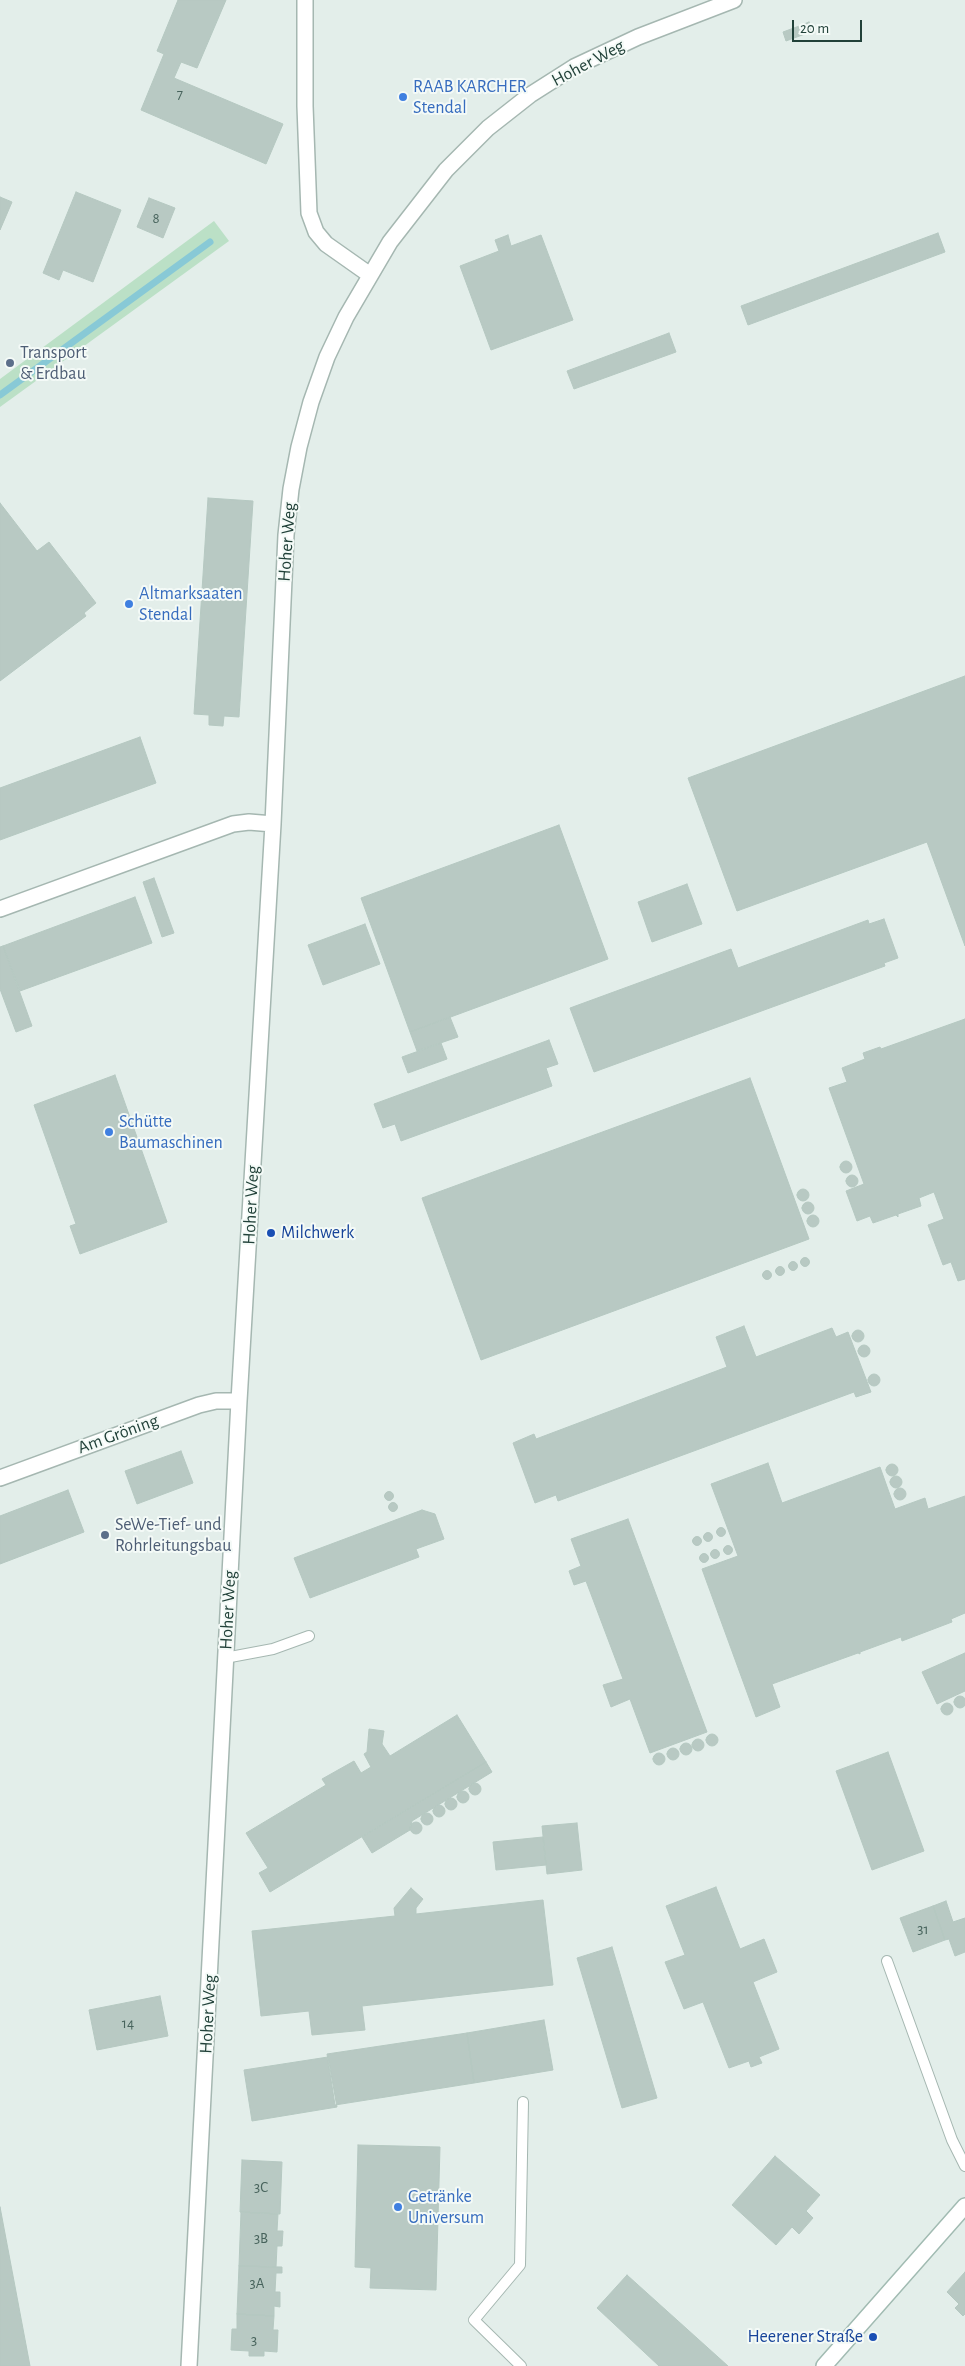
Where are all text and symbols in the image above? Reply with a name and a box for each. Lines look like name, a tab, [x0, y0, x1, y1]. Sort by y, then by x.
scale bar	[795, 10, 865, 42]
text: 20 m	[800, 21, 829, 36]
street label: Hoher Weg	[548, 35, 628, 91]
place label: RAAB KARCHER Stendal	[413, 76, 527, 118]
house number: 7	[177, 85, 183, 103]
marker: RAAB KARCHER Stendal	[397, 91, 409, 103]
house number: 8	[152, 209, 160, 227]
place label: Transport & Erdbau	[20, 342, 87, 384]
marker: Transport & Erdbau	[4, 357, 16, 369]
street label: Hoher Weg	[273, 502, 301, 582]
place label: Altmarksaaten Stendal	[139, 583, 243, 626]
marker: Altmarksaaten Stendal	[123, 598, 135, 610]
place label: Schütte Baumaschinen	[119, 1111, 223, 1154]
marker: Schütte Baumaschinen	[103, 1126, 115, 1138]
street label: Hoher Weg	[238, 1165, 264, 1245]
place label: Milchwerk	[281, 1222, 354, 1244]
marker: Milchwerk	[265, 1227, 277, 1239]
street label: Am Gröning	[75, 1409, 161, 1459]
place label: SeWe-Tief- und Rohrleitungsbau	[115, 1514, 231, 1556]
marker: SeWe-Tief- und Rohrleitungsbau	[99, 1529, 111, 1541]
street label: Hoher Weg	[215, 1570, 241, 1650]
house number: 31	[917, 1920, 929, 1938]
street label: Hoher Weg	[195, 1974, 221, 2054]
house number: 14	[122, 2014, 134, 2032]
house number: 3C	[254, 2178, 268, 2196]
place label: Getränke Universum	[408, 2186, 484, 2228]
marker: Getränke Universum	[392, 2201, 404, 2213]
house number: 3B	[254, 2229, 268, 2247]
house number: 3A	[250, 2274, 264, 2292]
place label: Heerener Straße	[748, 2326, 863, 2348]
house number: 3	[251, 2331, 257, 2349]
marker: Heerener Straße	[867, 2331, 879, 2343]

